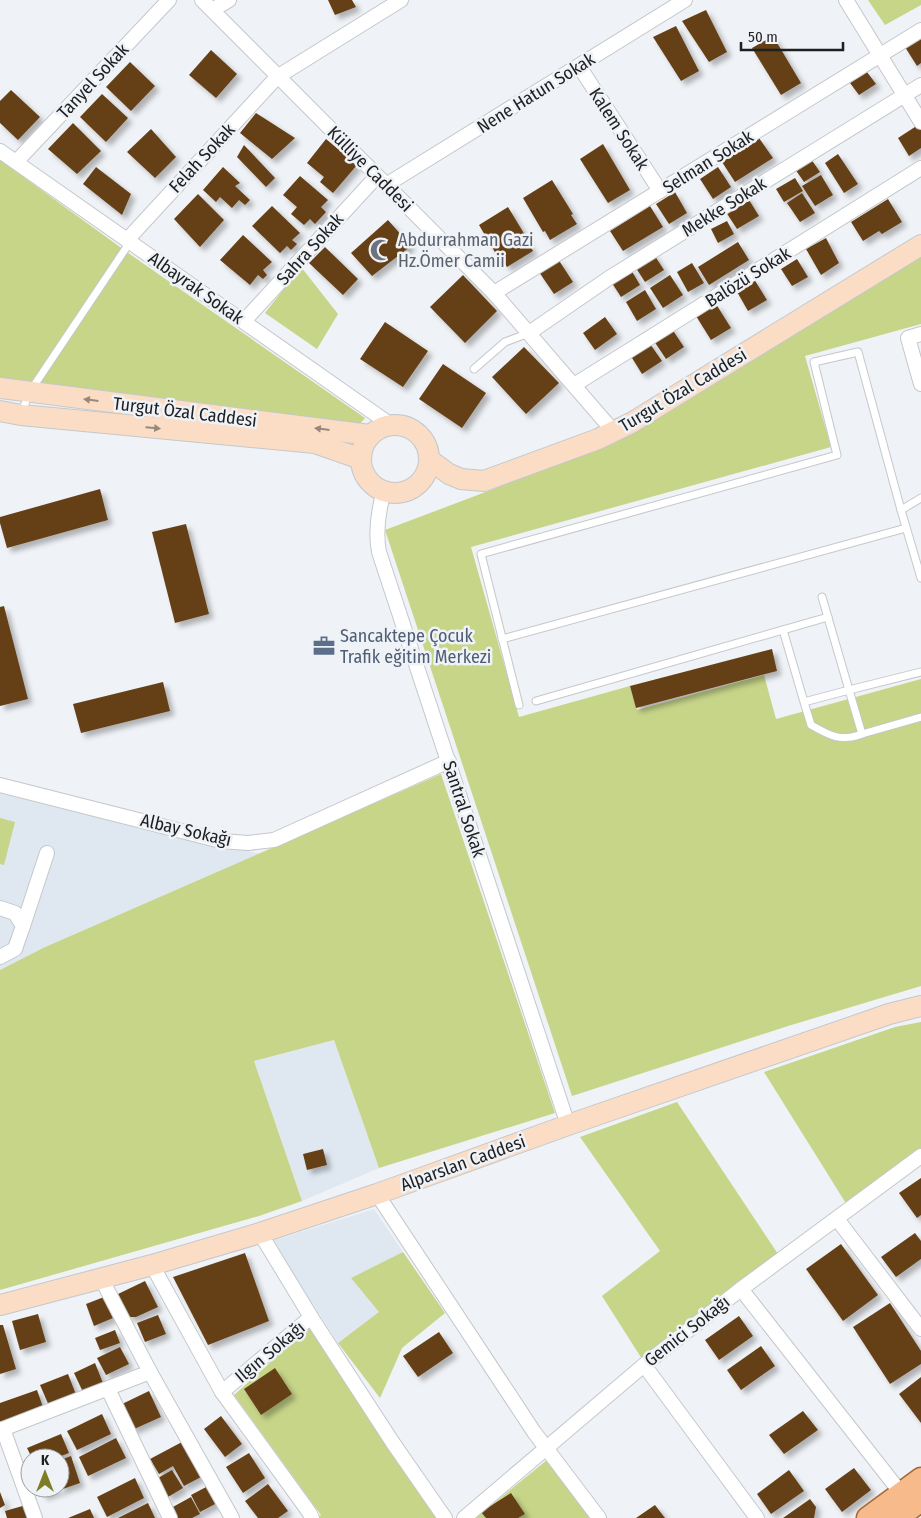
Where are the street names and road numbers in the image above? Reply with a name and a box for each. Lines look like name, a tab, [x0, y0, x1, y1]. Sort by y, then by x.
street label: Tanyel Sokak	[53, 38, 134, 123]
street label: Nene Hatun Sokak	[473, 48, 600, 138]
street label: Kalem Sokak	[584, 84, 654, 175]
street label: Felah Sokak	[164, 118, 240, 197]
street label: Külliye Caddesi	[323, 122, 417, 216]
street label: Selman Sokak	[659, 125, 758, 199]
street label: Mekke Sokak	[678, 172, 771, 242]
street label: Sahra Sokak	[272, 208, 349, 290]
street label: Balözü Sokak	[701, 242, 795, 312]
street label: Albayrak Sokak	[144, 247, 248, 329]
street label: Turgut Özal Caddesi	[615, 343, 751, 437]
street label: Turgut Özal Caddesi	[112, 392, 258, 432]
street label: Santral Sokak	[438, 758, 490, 861]
street label: Albay Sokağı	[138, 809, 234, 851]
street label: Alparslan Caddesi	[397, 1130, 529, 1196]
street label: Gemici Sokağı	[640, 1291, 734, 1371]
street label: Ilgın Sokağı	[231, 1316, 309, 1388]

